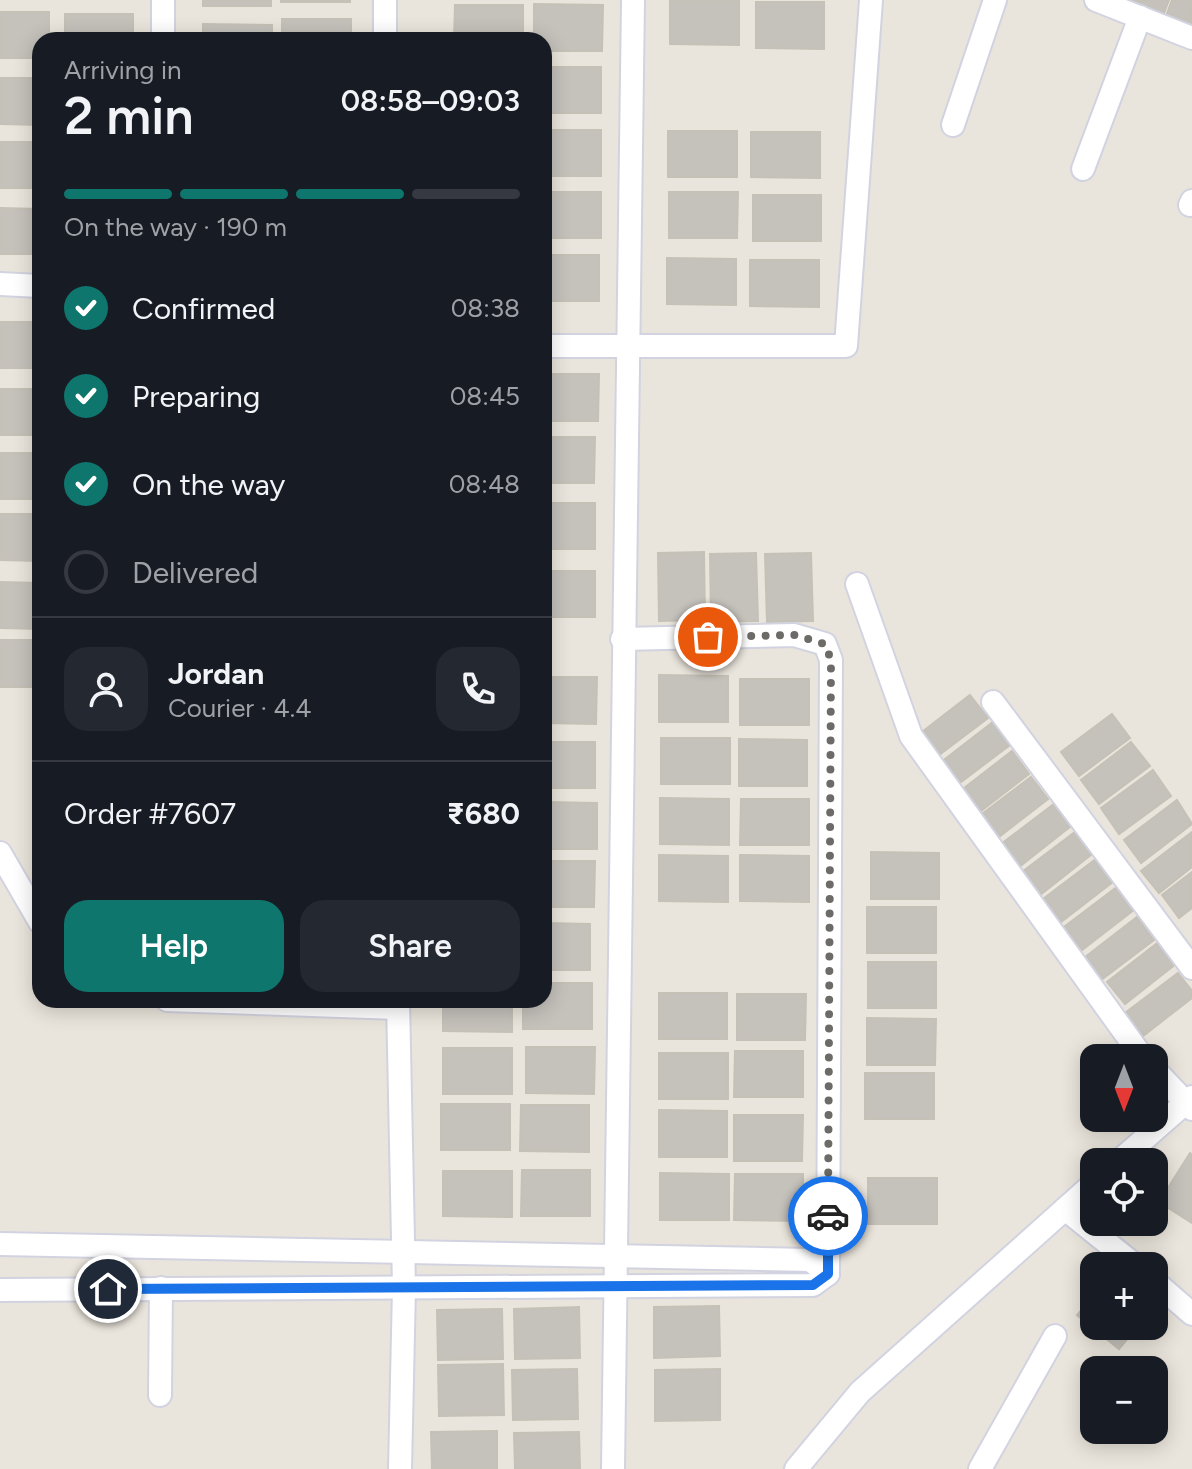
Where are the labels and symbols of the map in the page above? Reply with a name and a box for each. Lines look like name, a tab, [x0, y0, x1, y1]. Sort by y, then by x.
pin	[674, 603, 742, 671]
north arrow	[1080, 1044, 1168, 1132]
courier	[788, 1176, 868, 1256]
pin	[74, 1255, 142, 1323]

